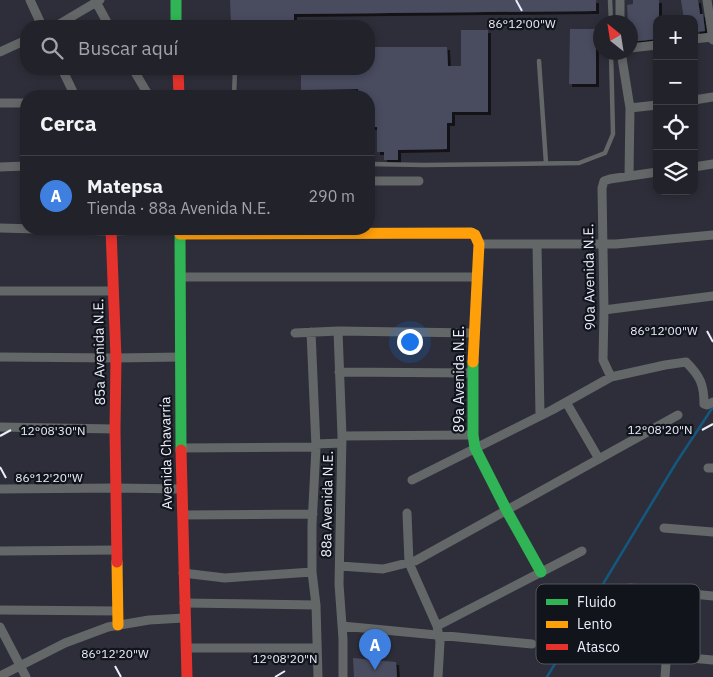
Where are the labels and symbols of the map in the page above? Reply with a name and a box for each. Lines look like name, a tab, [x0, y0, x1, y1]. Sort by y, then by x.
north arrow	[593, 15, 638, 60]
text: 86°12'00"W	[488, 16, 556, 31]
street label: 90a Avenida N.E.	[579, 223, 599, 331]
street label: 85a Avenida N.E.	[89, 298, 109, 406]
text: 86°12'00"W	[630, 323, 698, 338]
street label: 89a Avenida N.E.	[450, 326, 468, 432]
your location	[397, 329, 423, 355]
street label: Avenida Chavarría	[156, 396, 176, 510]
text: 12°08'20"N	[627, 422, 693, 437]
text: 12°08'30"N	[20, 423, 86, 438]
street label: 88a Avenida N.E.	[317, 450, 337, 558]
text: 86°12'20"W	[15, 470, 83, 485]
legend	[536, 584, 700, 664]
text: Fluido	[577, 593, 616, 611]
text: Lento	[577, 615, 612, 633]
pin: A	[359, 629, 391, 670]
text: Atasco	[577, 638, 620, 656]
text: 86°12'20"W	[81, 646, 149, 661]
text: 12°08'20"N	[252, 651, 318, 666]

